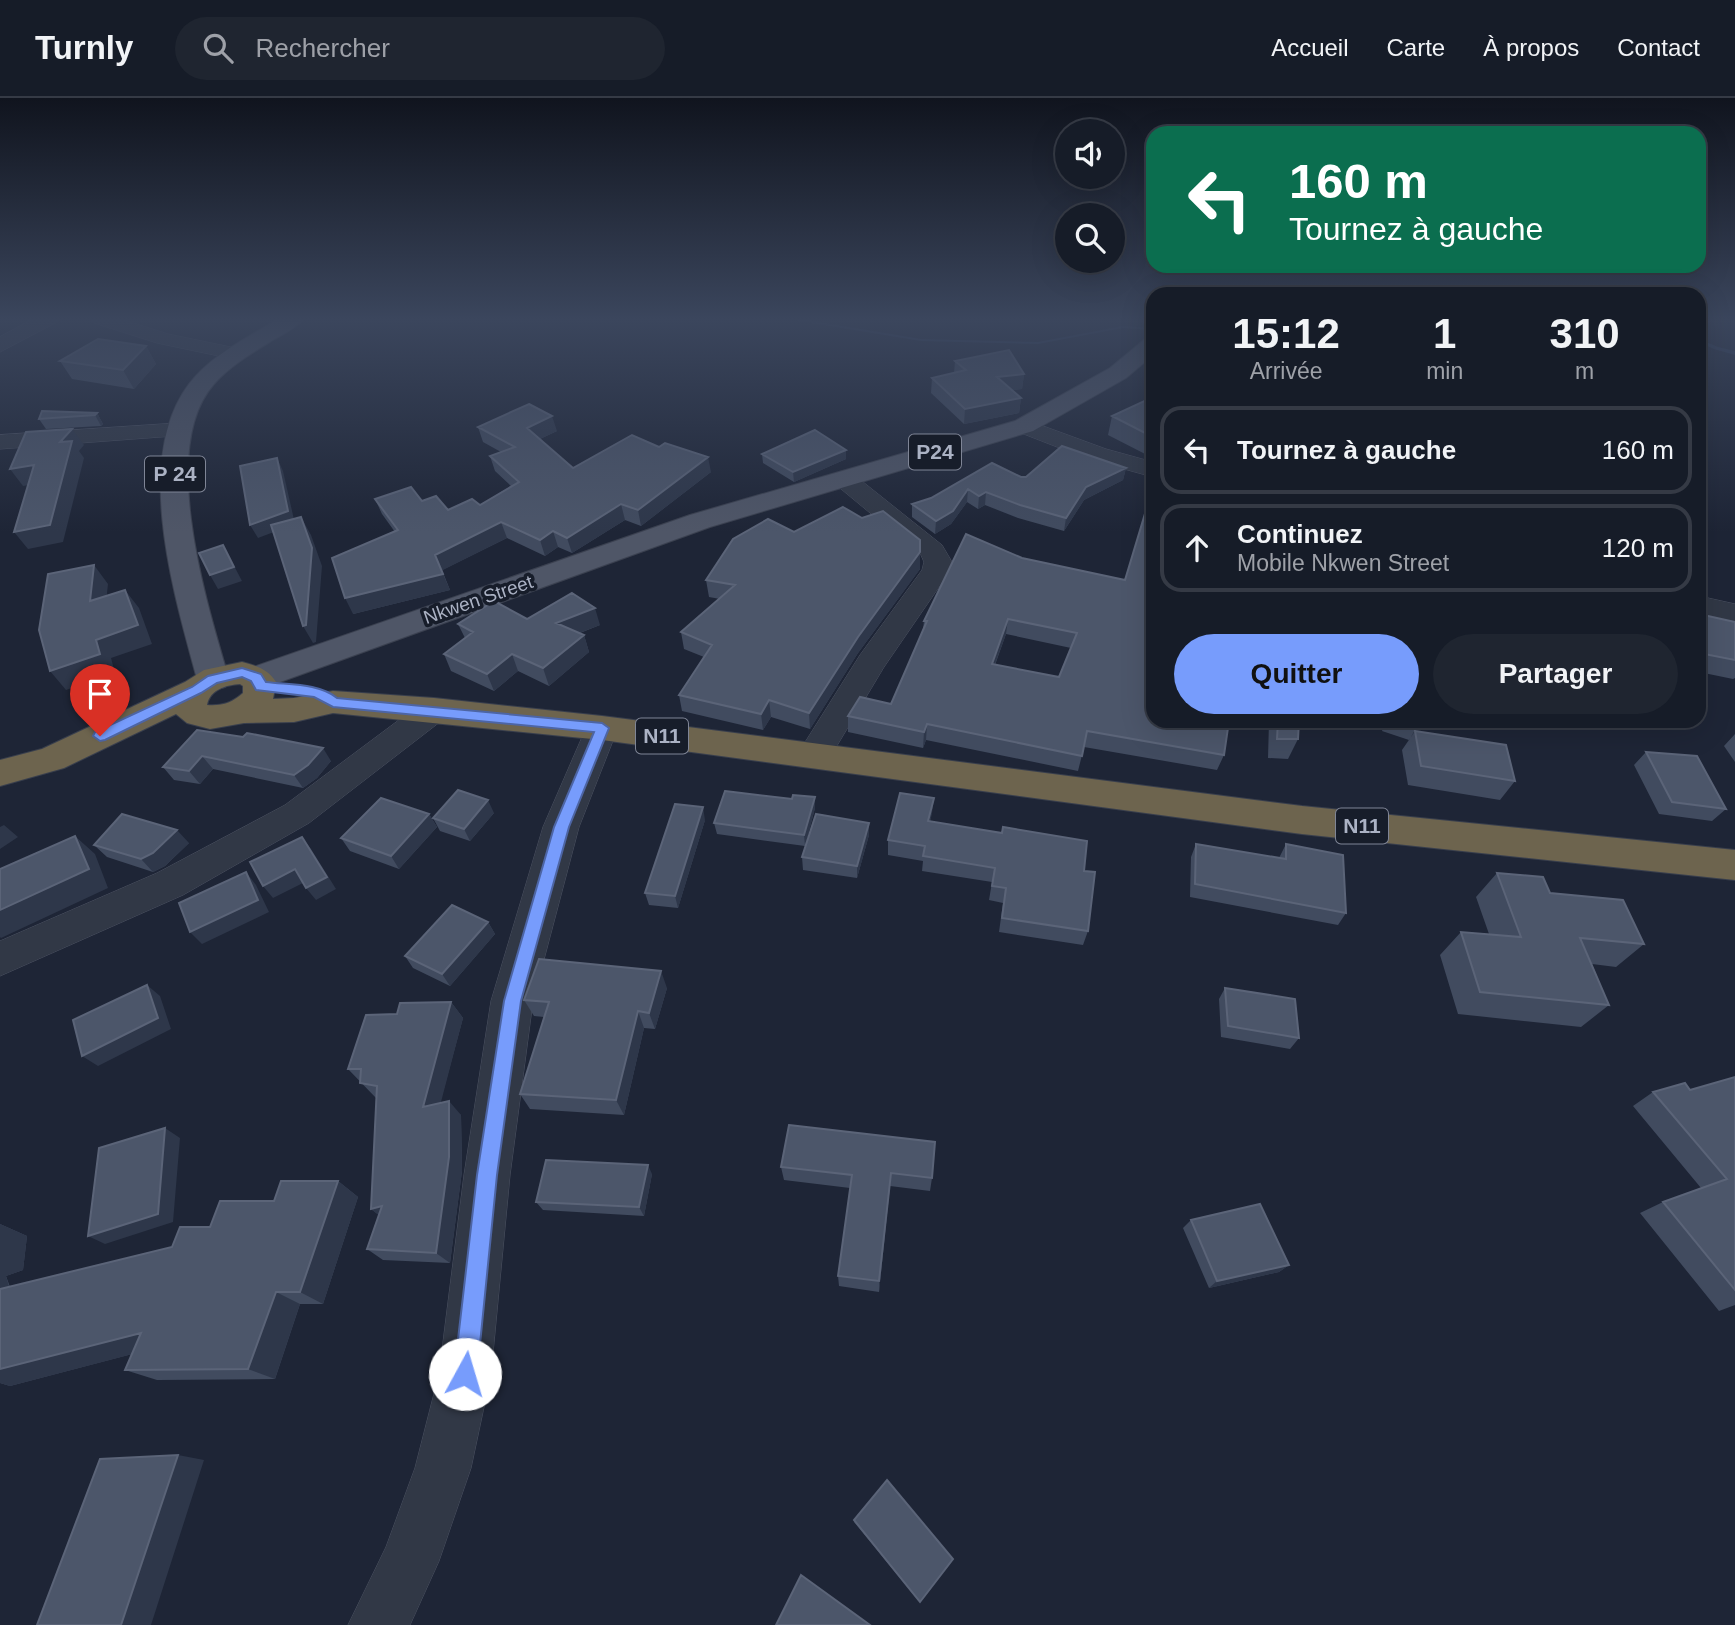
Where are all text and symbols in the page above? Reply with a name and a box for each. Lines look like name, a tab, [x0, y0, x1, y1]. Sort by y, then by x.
search box	[175, 17, 665, 80]
text: Turnly	[35, 29, 133, 66]
icon: search	[199, 29, 237, 67]
text: Rechercher	[255, 33, 390, 63]
text: Accueil	[1271, 34, 1349, 61]
text: Carte	[1387, 34, 1445, 61]
text: À propos	[1483, 34, 1579, 61]
text: Contact	[1617, 34, 1700, 61]
map controls	[1055, 119, 1125, 273]
button: sound	[1055, 119, 1125, 189]
icon: left	[1174, 154, 1265, 245]
text: 160 m	[1289, 154, 1428, 208]
button: search	[1055, 203, 1125, 273]
text: Tournez à gauche	[1289, 211, 1543, 247]
text: 15:12	[1232, 310, 1340, 357]
text: 1	[1433, 310, 1456, 357]
text: 310	[1550, 310, 1620, 357]
text: Arrivée	[1250, 358, 1323, 384]
text: min	[1426, 358, 1463, 384]
text: m	[1575, 358, 1594, 384]
icon: left	[1178, 431, 1216, 469]
road number: P24	[909, 434, 961, 470]
text: Tournez à gauche	[1237, 435, 1456, 465]
text: 160 m	[1602, 435, 1674, 465]
road number: P 24	[145, 456, 205, 492]
text: Continuez	[1237, 519, 1363, 549]
icon: ahead	[1178, 529, 1216, 567]
text: 120 m	[1602, 533, 1674, 563]
text: Mobile Nkwen Street	[1237, 550, 1449, 576]
street label: Nkwen Street	[421, 571, 536, 628]
button: Quitter	[1174, 634, 1419, 714]
button: Partager	[1433, 634, 1678, 714]
pin	[70, 664, 130, 736]
icon: arrive	[81, 675, 119, 713]
road number: N11	[636, 718, 688, 754]
road number: N11	[1336, 808, 1388, 844]
position arrow	[428, 1337, 502, 1411]

